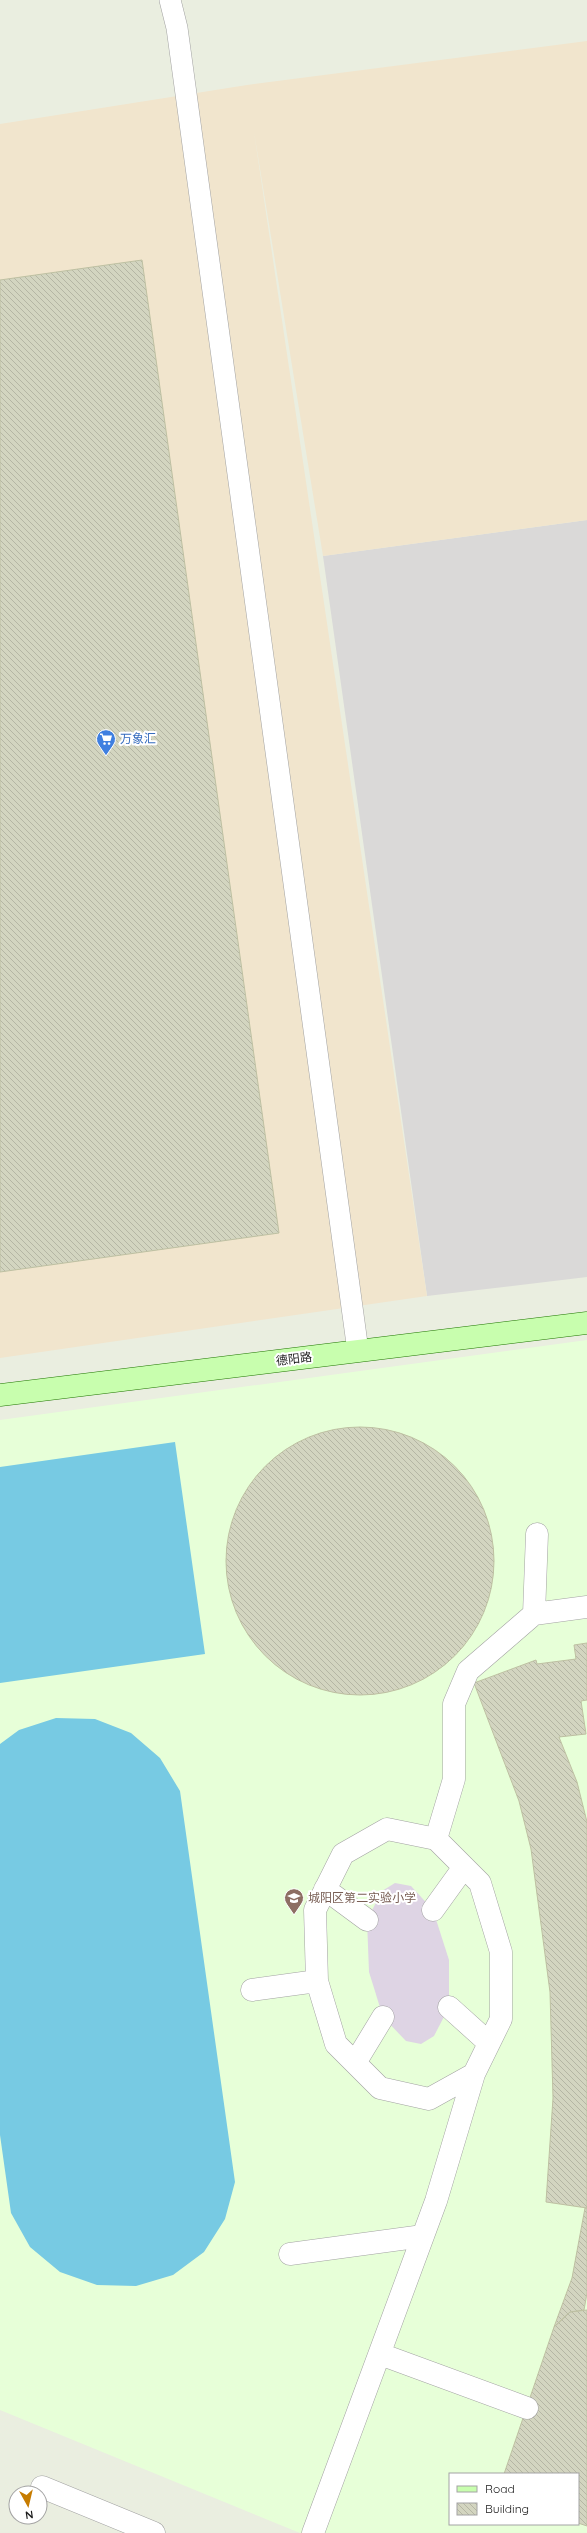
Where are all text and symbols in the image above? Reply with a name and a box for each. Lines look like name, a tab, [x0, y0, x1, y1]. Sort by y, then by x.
supermarket icon: 万象汇	[95, 728, 117, 756]
place label: 万象汇	[120, 731, 156, 746]
street label: 德阳路	[275, 1349, 313, 1368]
school or university icon: 城阳区第二实验小学	[283, 1887, 305, 1915]
place label: 城阳区第二实验小学	[308, 1890, 416, 1905]
legend	[449, 2473, 579, 2525]
text: Road	[485, 2481, 515, 2496]
north arrow	[8, 2485, 48, 2525]
text: Building	[485, 2501, 529, 2516]
text: N	[24, 2507, 34, 2522]

